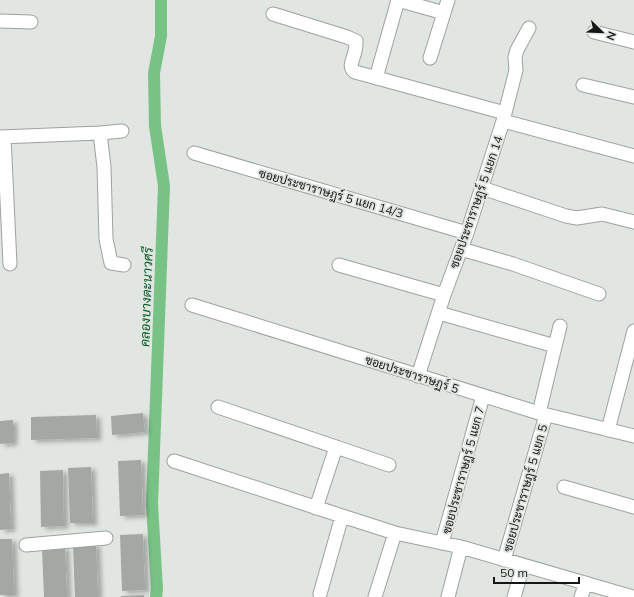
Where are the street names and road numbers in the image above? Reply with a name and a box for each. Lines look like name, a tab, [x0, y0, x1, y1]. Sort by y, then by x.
street label: ซอยประชาราษฎร์ 5 แยก 14	[446, 134, 507, 271]
street label: ซอยประชาราษฎร์ 5 แยก 14/3	[257, 165, 405, 222]
street label: ซอยประชาราษฏร์ 5	[363, 352, 461, 397]
street label: ซอยประชาราษฎร์ 5 แยก 7	[439, 404, 488, 536]
street label: ซอยประชาราษฎร์ 5 แยก 5	[500, 423, 551, 554]

